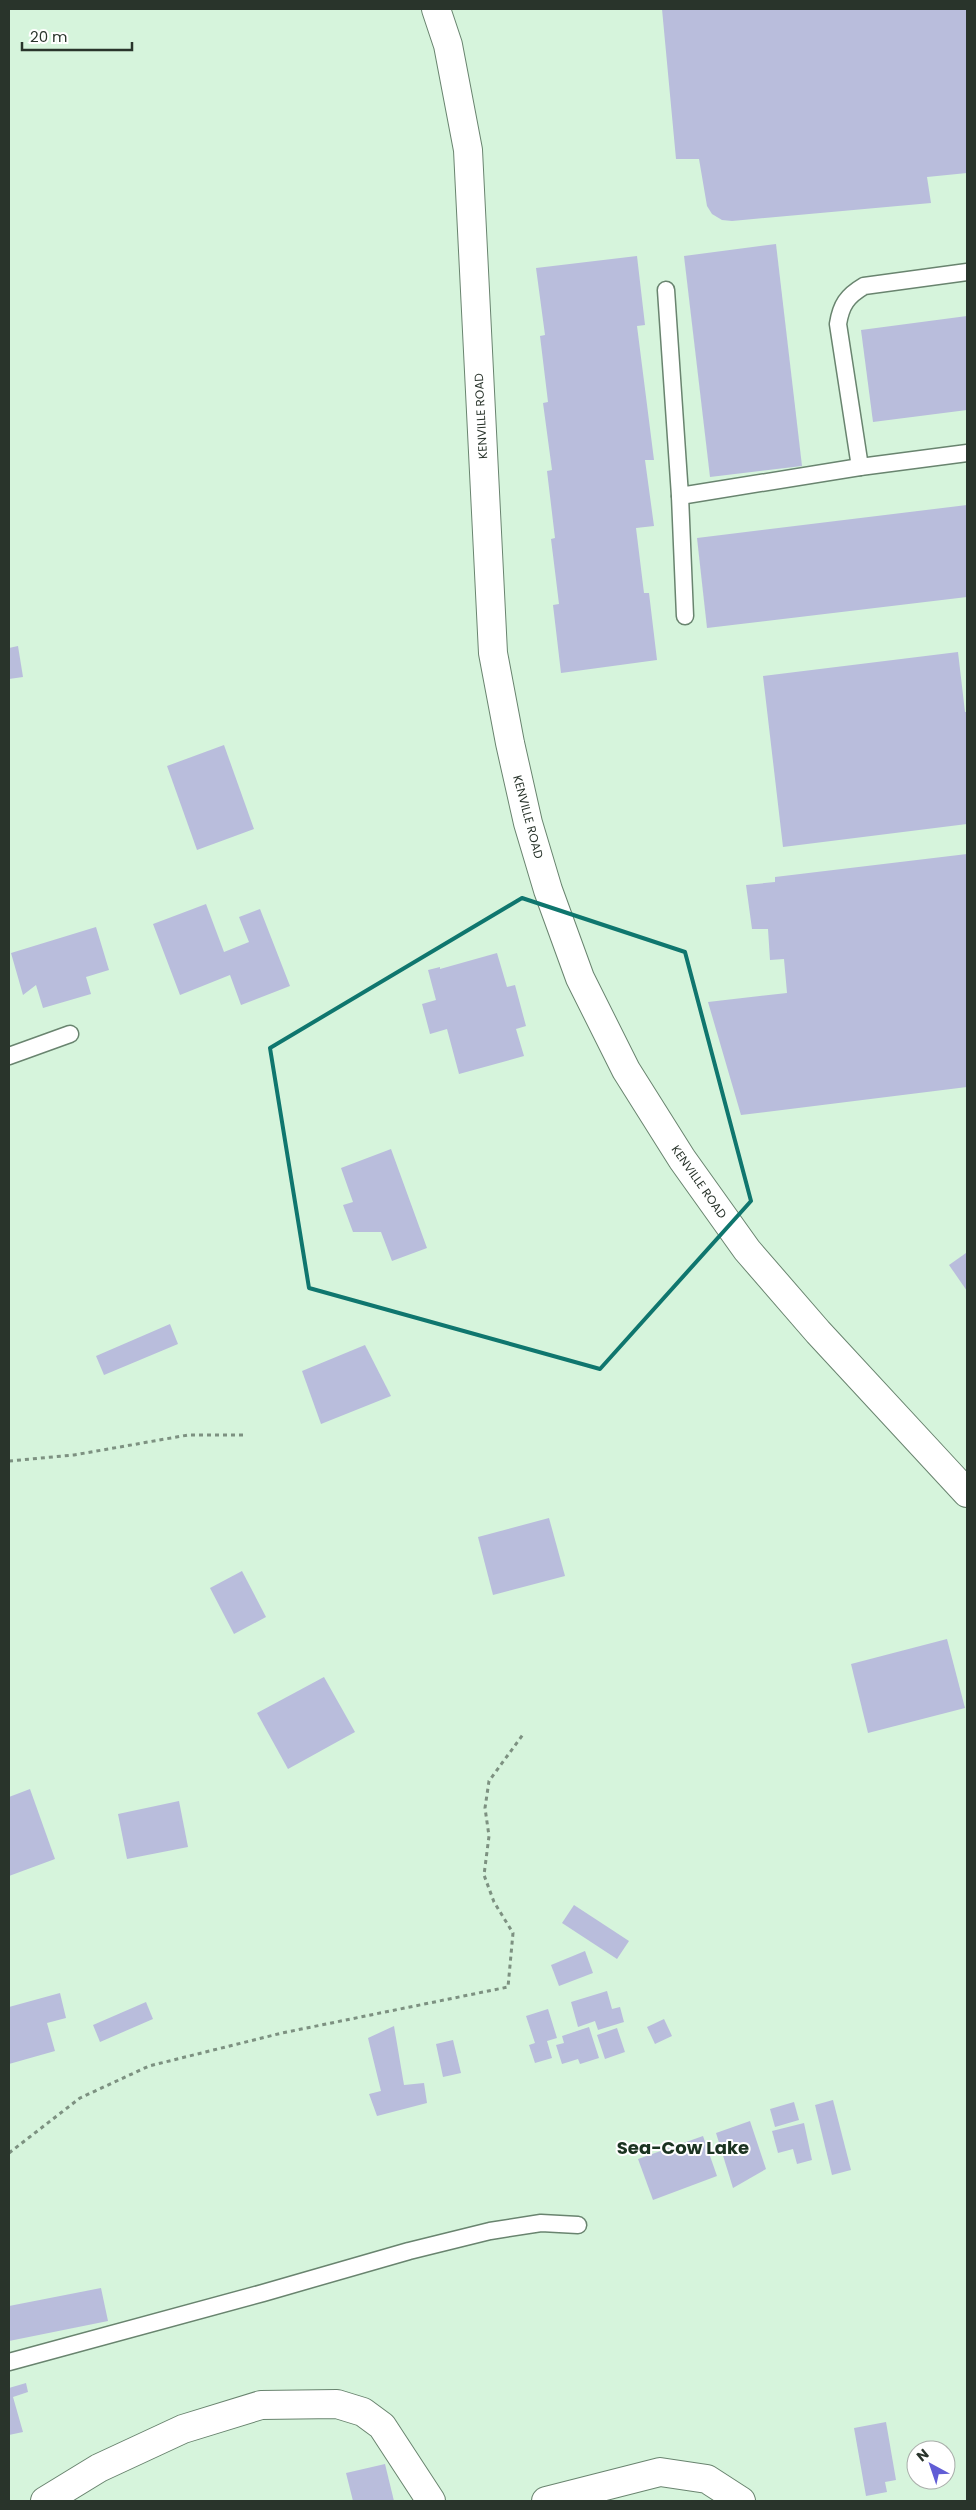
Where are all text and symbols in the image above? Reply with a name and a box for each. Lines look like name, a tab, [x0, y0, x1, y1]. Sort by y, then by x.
scale bar	[22, 20, 132, 52]
text: 20 m	[30, 26, 68, 47]
street label: KENVILLE ROAD	[470, 373, 491, 459]
street label: KENVILLE ROAD	[509, 773, 548, 861]
street label: KENVILLE ROAD	[668, 1142, 731, 1222]
district label: Sea-Cow Lake	[617, 2135, 749, 2160]
north arrow	[906, 2440, 956, 2490]
text: N	[912, 2444, 933, 2466]

